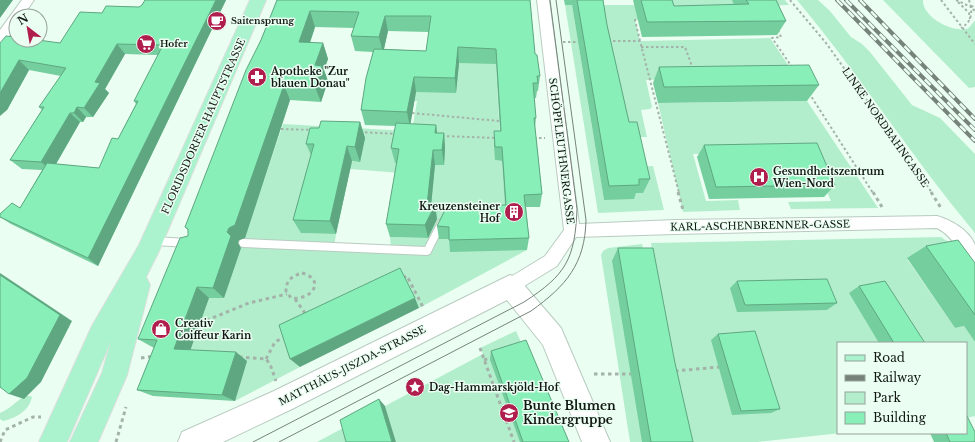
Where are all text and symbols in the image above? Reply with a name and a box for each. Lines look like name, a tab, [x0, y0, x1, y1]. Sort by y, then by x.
north arrow	[8, 8, 48, 48]
text: N	[15, 10, 31, 28]
cafe icon: Saitensprung	[206, 10, 228, 32]
place label: Saitensprung	[231, 15, 295, 26]
supermarket icon: Hofer	[135, 33, 157, 55]
street label: FLORIDSDORFER HAUPTSTRASSE	[159, 36, 248, 216]
place label: Hofer	[160, 38, 188, 49]
place label: Apotheke "Zur blauen Donau"	[270, 65, 350, 90]
street label: LINKE NORDBAHNGASSE	[839, 65, 932, 190]
pharmacy icon: Apotheke "Zur blauen Donau"	[246, 66, 268, 88]
street label: SCHÖPFLEUTHNERGASSE	[546, 77, 578, 225]
place label: Gesundheitszentrum Wien-Nord	[772, 165, 884, 190]
hospital icon: Gesundheitszentrum Wien-Nord	[748, 166, 770, 188]
place label: Kreuzensteiner Hof	[419, 200, 502, 225]
building icon: Kreuzensteiner Hof	[503, 201, 525, 223]
street label: KARL-ASCHENBRENNER-GASSE	[670, 217, 850, 234]
place label: Creativ Coiffeur Karin	[175, 317, 252, 342]
shop icon: Creativ Coiffeur Karin	[150, 318, 172, 340]
street label: MATTHÄUS-JISZDA-STRASSE	[276, 322, 428, 408]
legend	[837, 342, 967, 434]
text: Road	[873, 350, 905, 365]
text: Railway	[873, 370, 922, 385]
place icon: Dag-Hammarskjöld-Hof	[404, 376, 426, 398]
place label: Dag-Hammarskjöld-Hof	[429, 381, 560, 394]
text: Park	[873, 390, 901, 405]
place label: Bunte Blumen Kindergruppe	[523, 398, 616, 427]
school or university icon: Bunte Blumen Kindergruppe	[498, 402, 520, 424]
text: Building	[873, 410, 927, 425]

